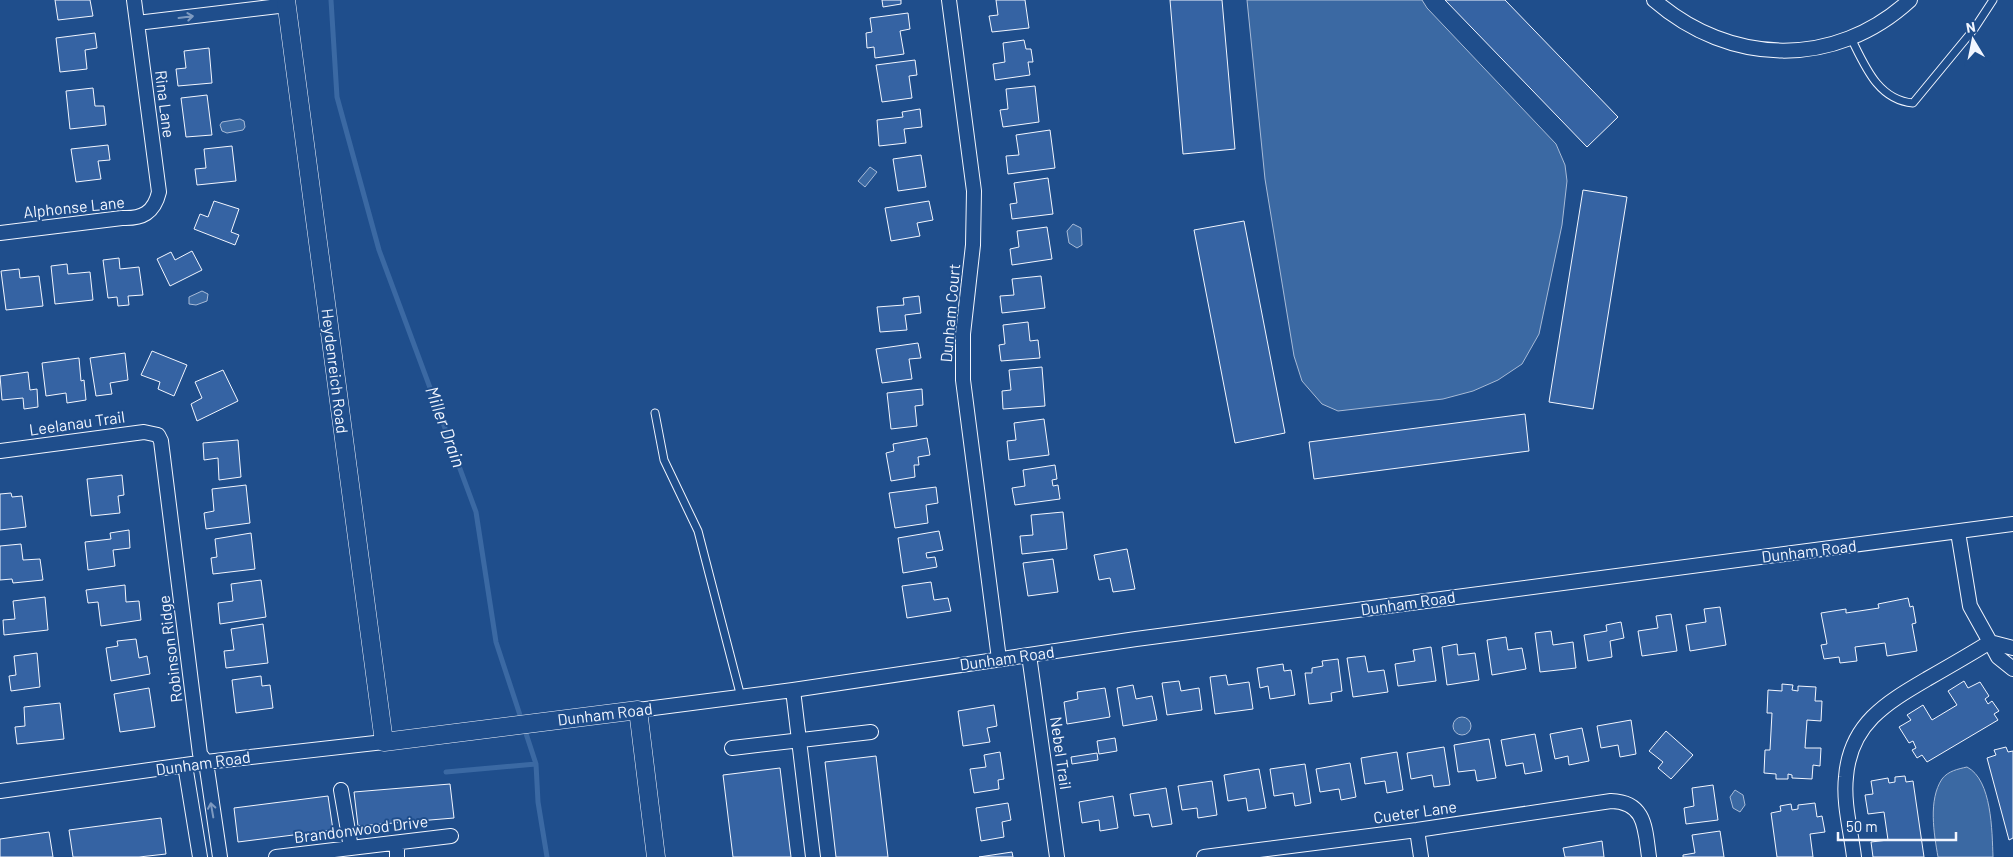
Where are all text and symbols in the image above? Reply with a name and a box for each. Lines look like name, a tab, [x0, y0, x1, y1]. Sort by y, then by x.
one-way arrow	[177, 12, 193, 22]
north arrow	[1948, 15, 1998, 65]
text: N	[1965, 18, 1977, 36]
street label: Rina Lane	[152, 69, 179, 139]
street label: Alphonse Lane	[22, 192, 126, 221]
street label: Dunham Court	[936, 263, 963, 363]
street label: Heydenreich Road	[318, 307, 353, 434]
water label: Miller Drain	[421, 383, 471, 470]
street label: Leelanau Trail	[28, 406, 126, 439]
street label: Dunham Road	[1760, 535, 1857, 566]
street label: Dunham Road	[1359, 586, 1457, 619]
street label: Robinson Ridge	[154, 594, 186, 704]
street label: Dunham Road	[958, 641, 1056, 674]
street label: Dunham Road	[556, 698, 653, 729]
street label: Nebel Trail	[1047, 715, 1076, 791]
street label: Dunham Road	[154, 746, 252, 779]
street label: Cueter Lane	[1372, 796, 1458, 827]
one-way arrow	[206, 802, 216, 818]
scale bar	[1838, 810, 1956, 842]
street label: Brandonwood Drive	[293, 811, 429, 846]
text: 50 m	[1846, 817, 1878, 835]

